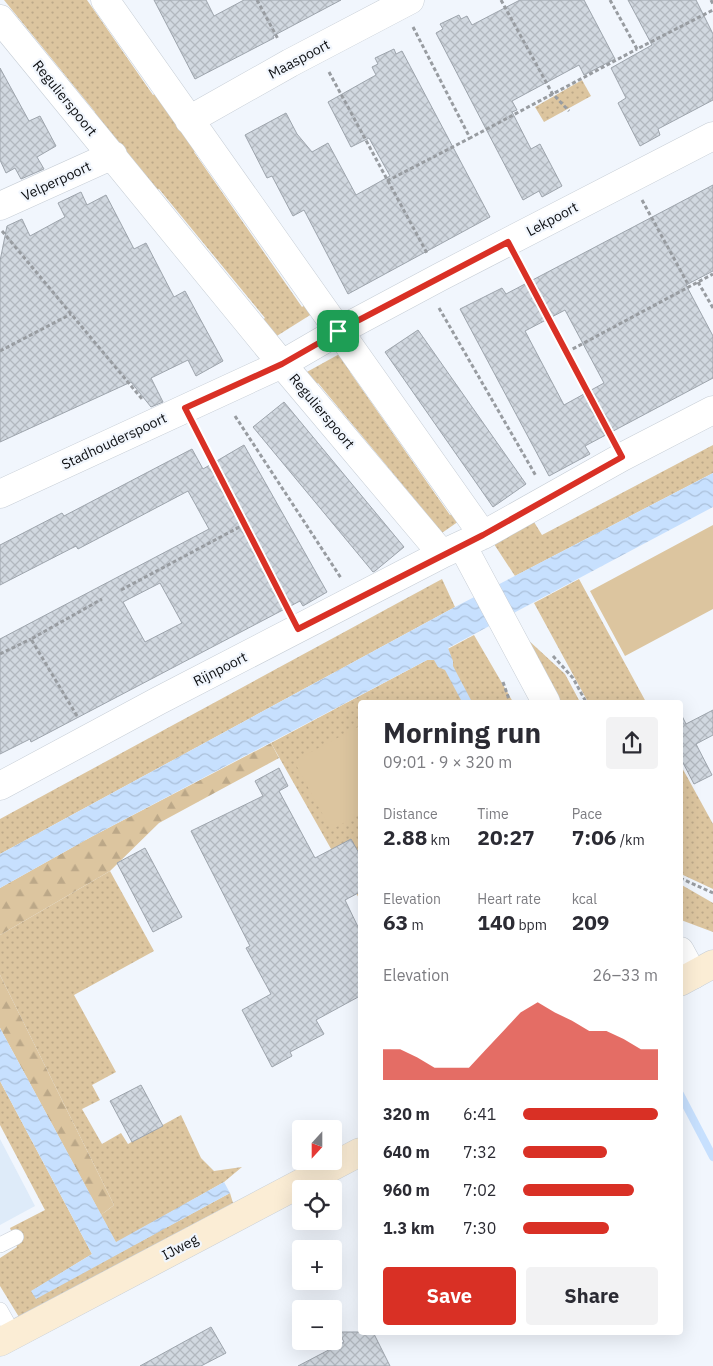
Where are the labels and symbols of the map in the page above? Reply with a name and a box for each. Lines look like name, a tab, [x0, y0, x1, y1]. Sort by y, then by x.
street label: Maaspoort	[265, 35, 333, 83]
street label: Regulierspoort	[29, 56, 101, 140]
street label: Velperpoort	[18, 157, 94, 205]
street label: Lekpoort	[523, 198, 581, 240]
pin	[317, 310, 359, 352]
street label: Regulierspoort	[285, 370, 359, 452]
street label: Stadhouderspoort	[59, 409, 170, 473]
street label: Rijnpoort	[190, 648, 250, 690]
north arrow	[292, 1120, 342, 1170]
street label: IJweg	[159, 1230, 202, 1264]

